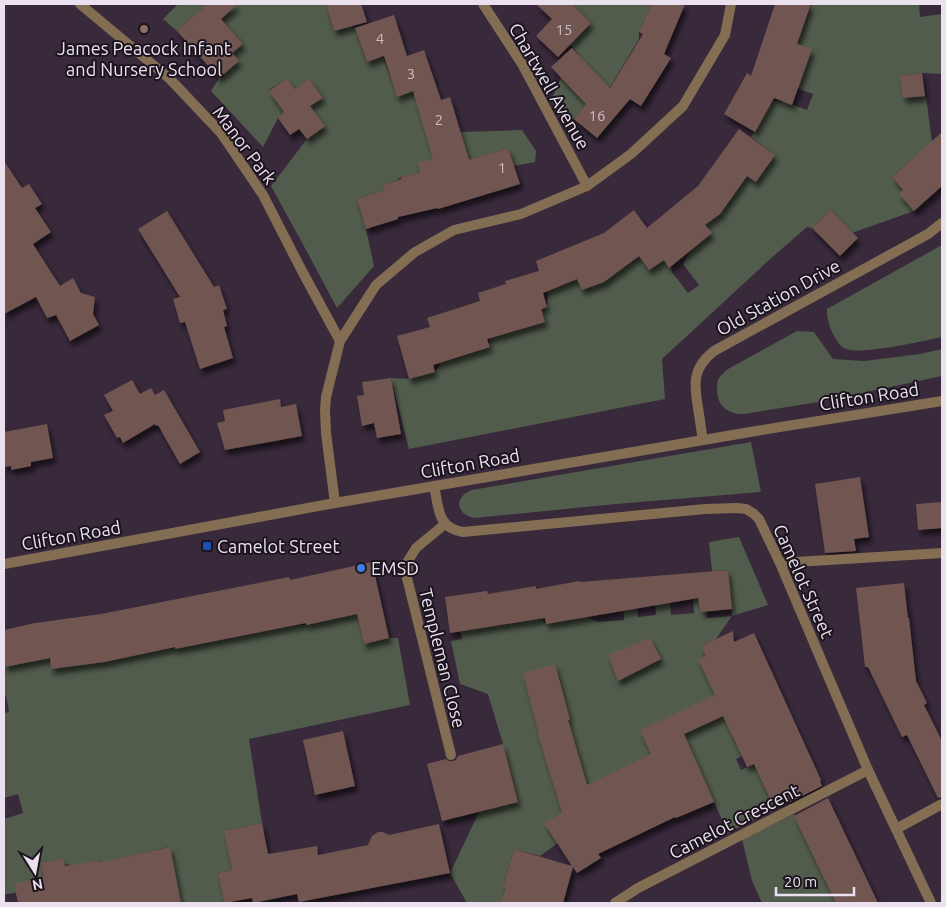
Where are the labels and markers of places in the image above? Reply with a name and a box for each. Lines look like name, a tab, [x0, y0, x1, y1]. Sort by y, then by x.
marker: James Peacock Infant and Nursery School	[138, 23, 150, 35]
place label: James Peacock Infant and Nursery School	[57, 38, 231, 79]
place label: Camelot Street	[217, 536, 339, 556]
marker: Camelot Street	[201, 540, 213, 552]
place label: EMSD	[371, 558, 419, 578]
marker: EMSD	[355, 562, 367, 574]

